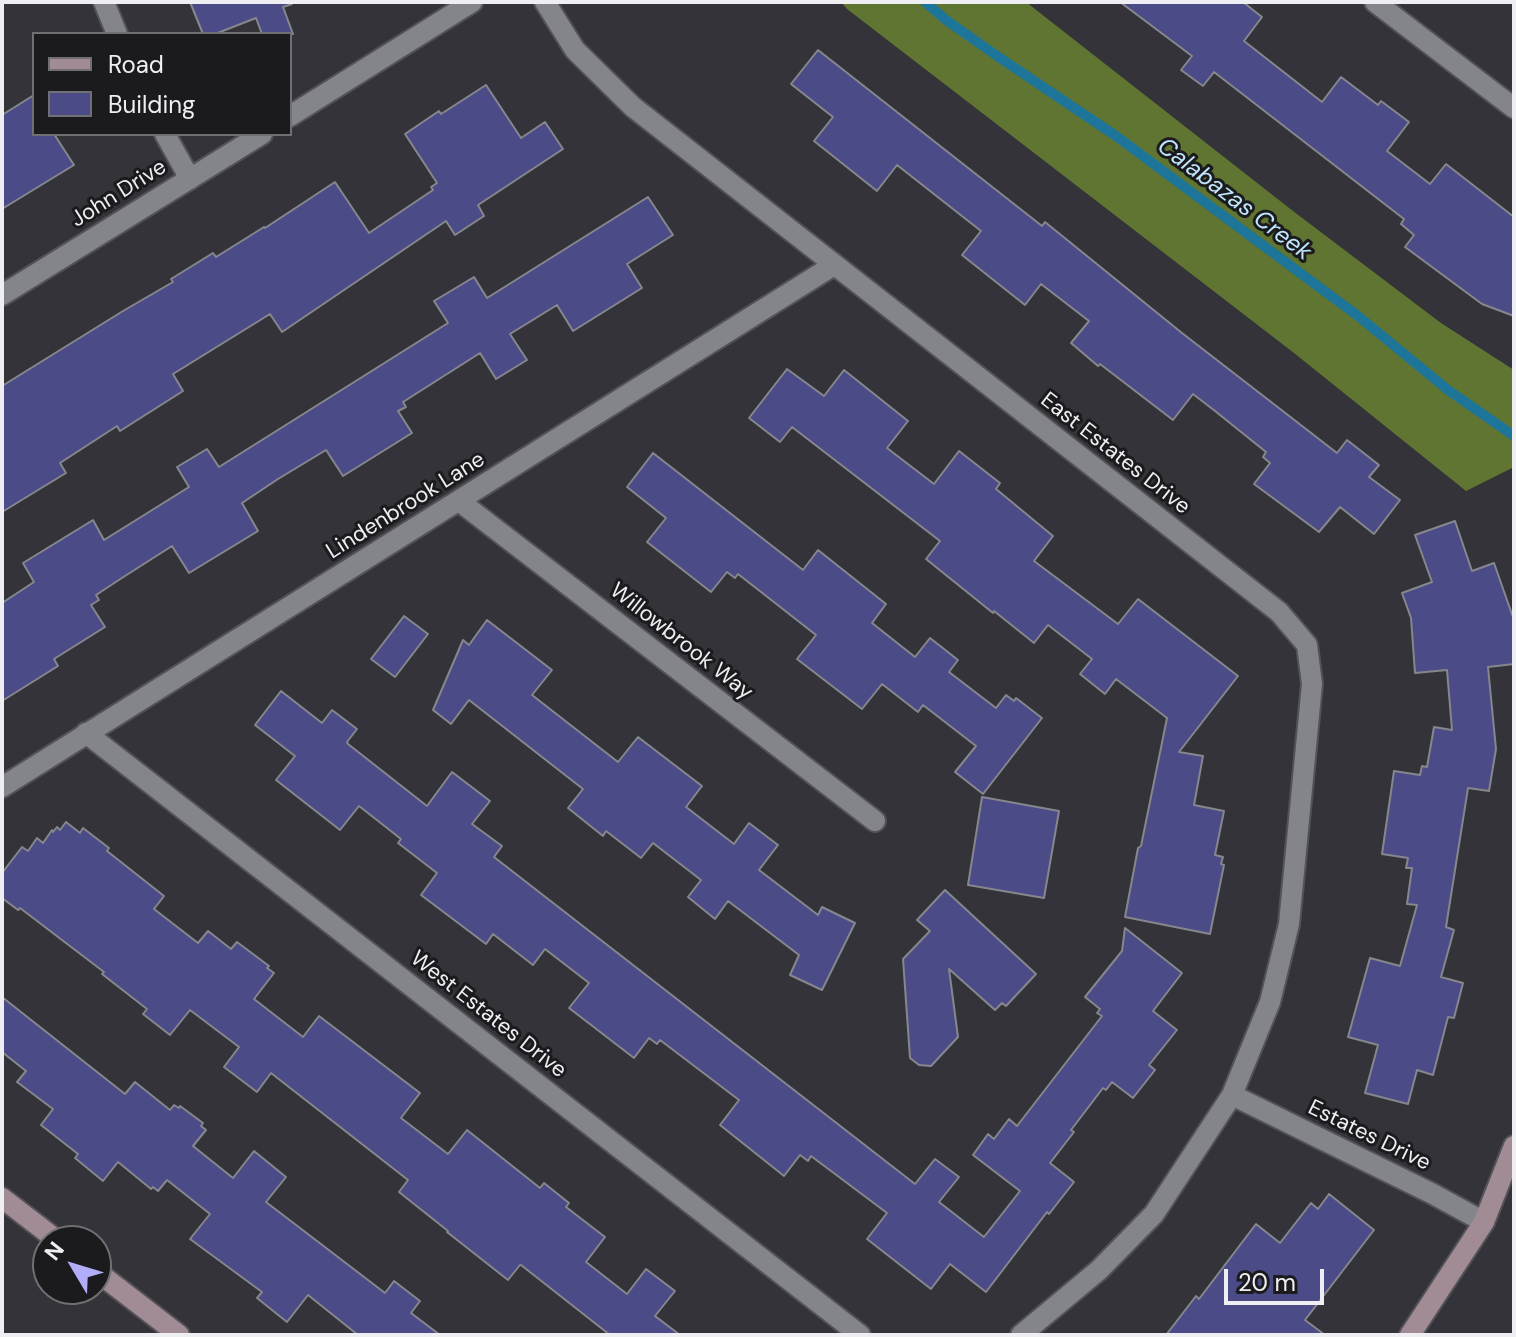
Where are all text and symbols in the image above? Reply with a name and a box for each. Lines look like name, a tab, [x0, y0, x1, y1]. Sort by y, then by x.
legend	[32, 32, 292, 136]
text: Road	[108, 49, 164, 80]
text: Building	[108, 89, 195, 120]
water label: Calabazas Creek	[1151, 133, 1317, 267]
street label: John Drive	[67, 154, 171, 234]
street label: East Estates Drive	[1035, 387, 1195, 521]
street label: Lindenbrook Lane	[322, 447, 490, 565]
street label: Willowbrook Way	[604, 578, 758, 706]
street label: West Estates Drive	[405, 946, 571, 1084]
street label: Estates Drive	[1303, 1095, 1435, 1177]
north arrow	[32, 1225, 112, 1305]
text: N	[38, 1236, 71, 1266]
scale bar	[1228, 1253, 1328, 1303]
text: 20 m	[1238, 1267, 1296, 1298]

